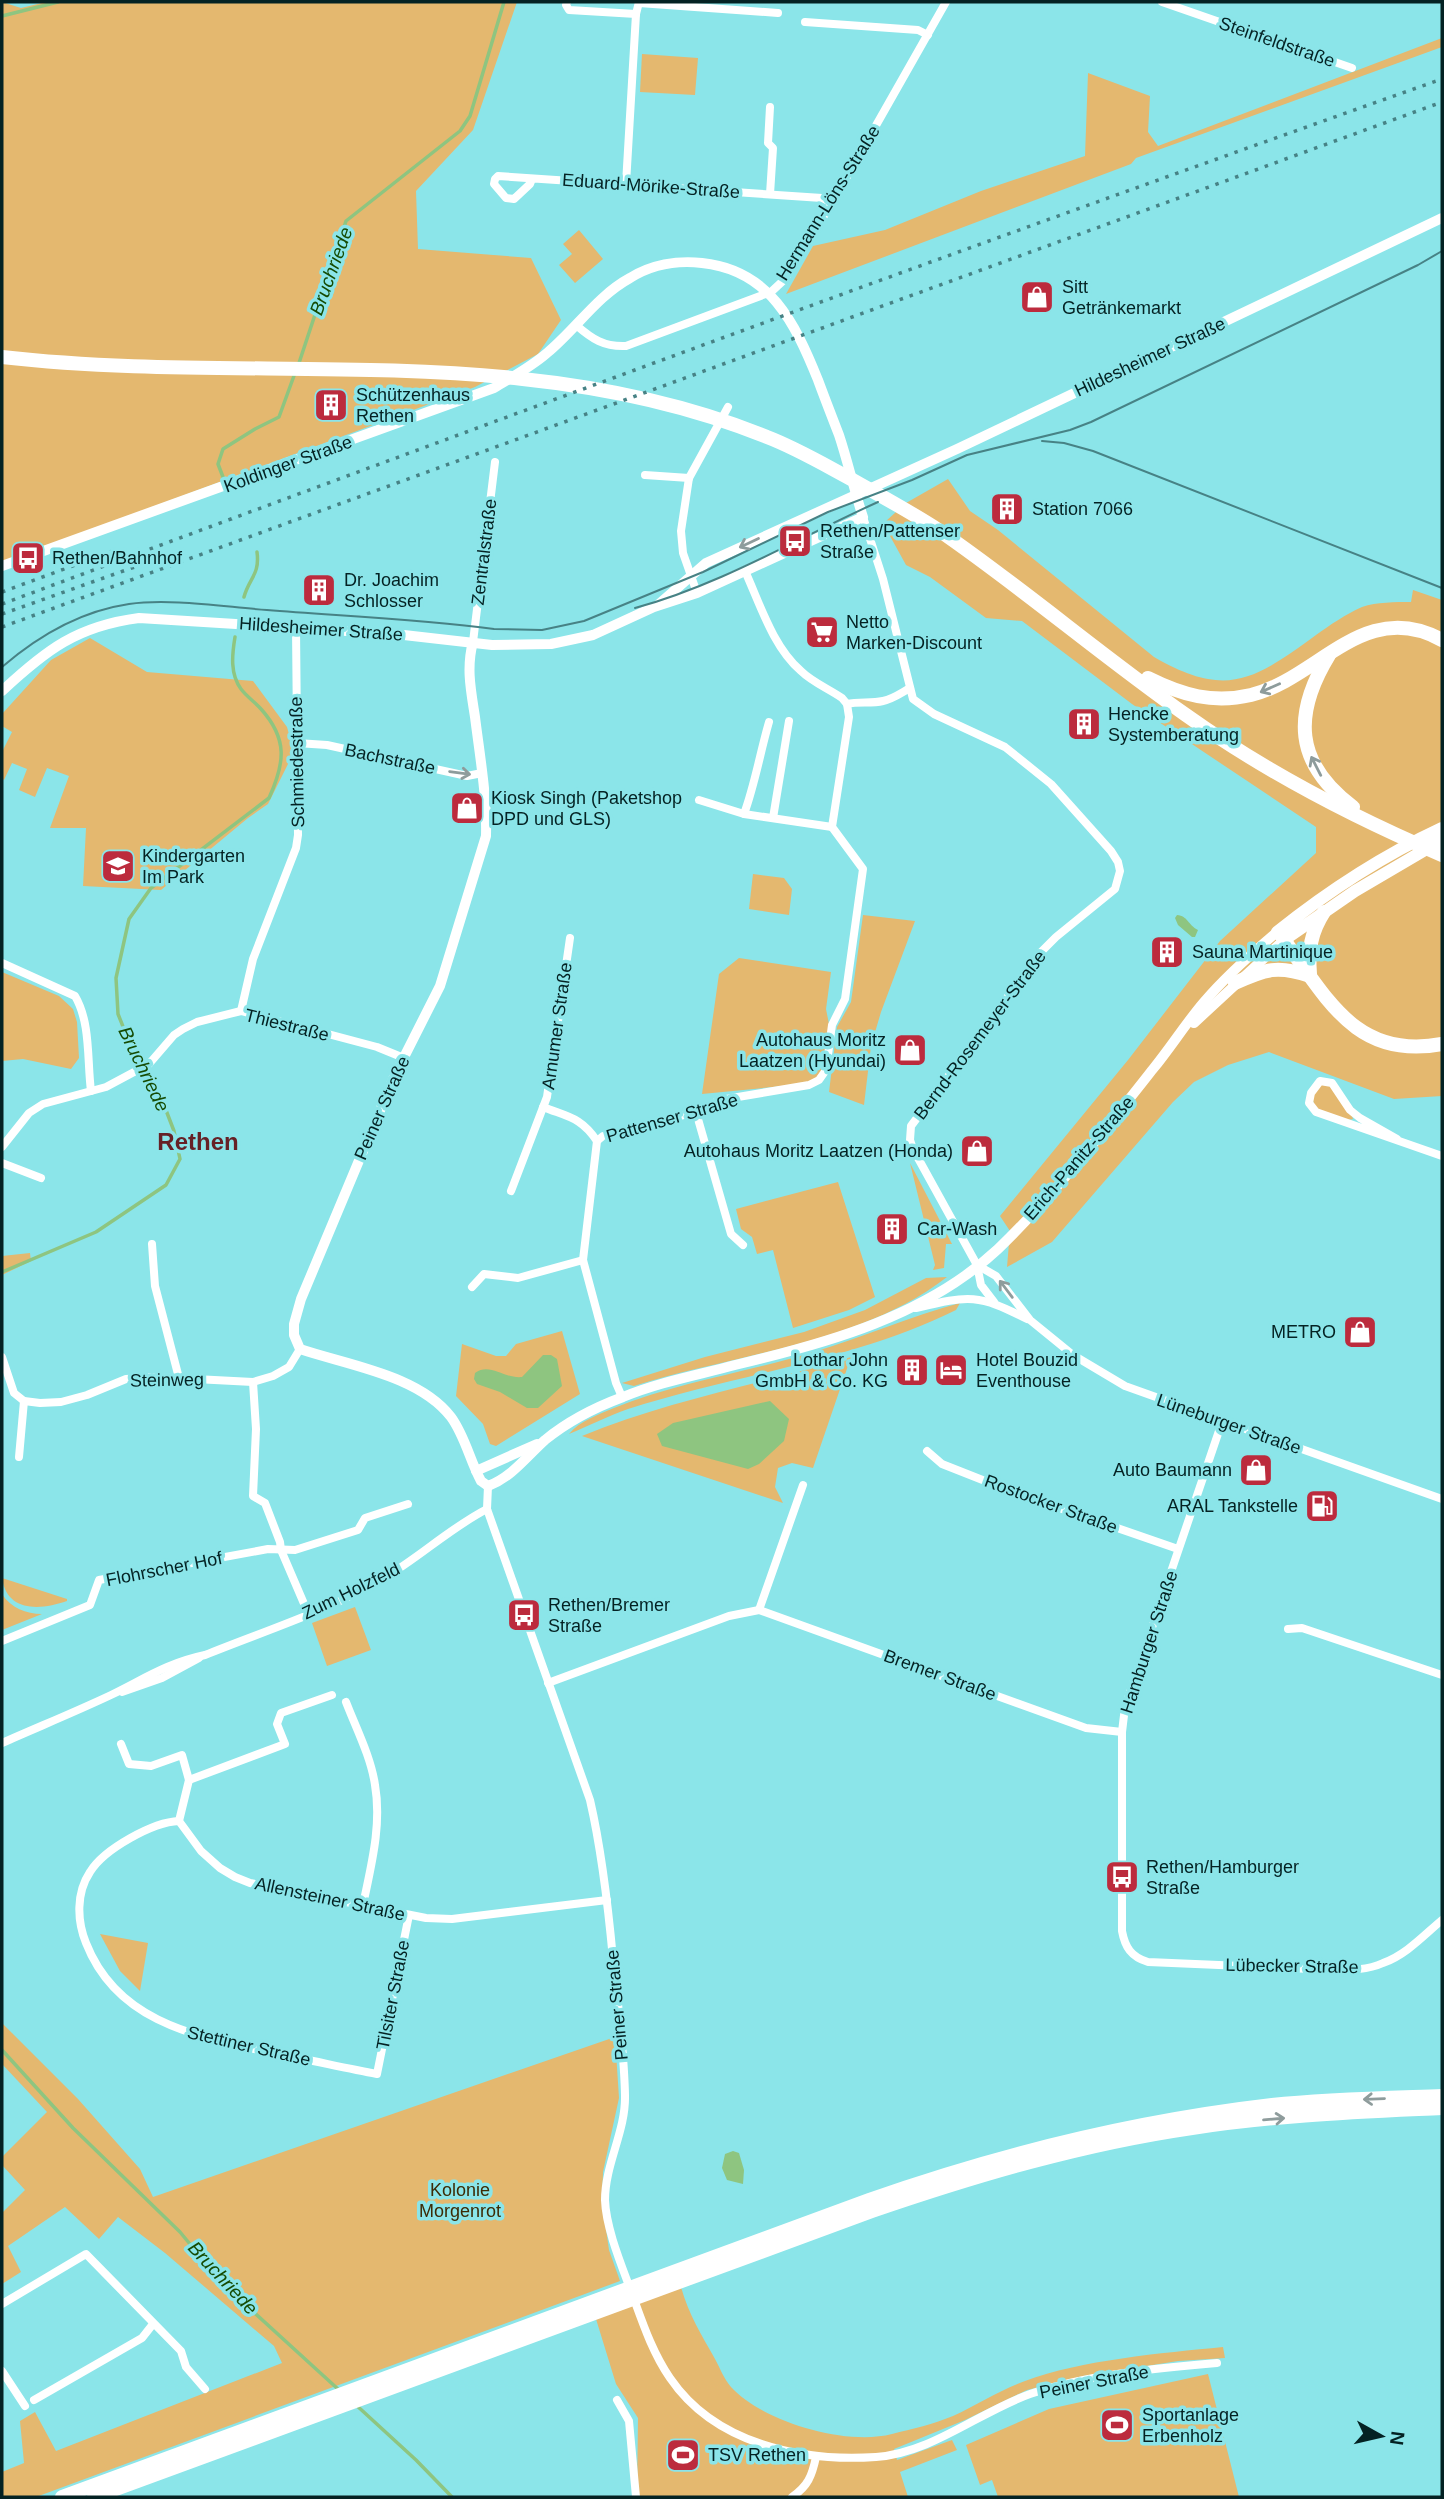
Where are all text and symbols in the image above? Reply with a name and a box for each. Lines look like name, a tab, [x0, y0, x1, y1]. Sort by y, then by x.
street label: Steinfeldstraße	[1217, 13, 1337, 71]
street label: Hermann-Löns-Straße	[772, 122, 884, 284]
street label: Eduard-Mörike-Straße	[561, 170, 741, 202]
water label: Bruchriede	[305, 224, 357, 318]
place label: Sitt Getränkemarkt	[1062, 277, 1181, 318]
shop icon: Sitt Getränkemarkt	[1018, 278, 1056, 316]
street label: Hildesheimer Straße	[1071, 313, 1229, 401]
place label: Schützenhaus Rethen	[356, 385, 470, 426]
building icon: Schützenhaus Rethen	[312, 386, 350, 424]
street label: Koldinger Straße	[221, 432, 355, 496]
building icon: Station 7066	[988, 490, 1026, 528]
street label: Zentralstraße	[468, 498, 500, 606]
place label: Station 7066	[1032, 499, 1133, 519]
place label: Rethen/Pattenser Straße	[820, 521, 960, 562]
bus stop icon: Rethen/Pattenser Straße	[776, 522, 814, 560]
one-way arrow	[739, 537, 760, 550]
bus stop icon: Rethen/Bahnhof	[9, 539, 47, 577]
place label: Rethen/Bahnhof	[52, 548, 183, 568]
place label: Dr. Joachim Schlosser	[344, 570, 439, 611]
building icon: Dr. Joachim Schlosser	[300, 571, 338, 609]
place label: Netto Marken-Discount	[846, 612, 982, 653]
street label: Hildesheimer Straße	[238, 613, 404, 645]
supermarket icon: Netto Marken-Discount	[803, 613, 841, 651]
one-way arrow	[1260, 682, 1281, 695]
street label: Schmiedestraße	[286, 696, 308, 828]
place label: Hencke Systemberatung	[1108, 704, 1239, 745]
building icon: Hencke Systemberatung	[1065, 705, 1103, 743]
street label: Bachstraße	[343, 740, 437, 778]
one-way arrow	[1308, 756, 1322, 777]
one-way arrow	[448, 767, 471, 780]
place label: Kiosk Singh (Paketshop DPD und GLS)	[491, 788, 682, 829]
shop icon: Kiosk Singh (Paketshop DPD und GLS)	[448, 789, 486, 827]
place label: Kindergarten Im Park	[142, 846, 245, 887]
school or university icon: Kindergarten Im Park	[99, 847, 137, 885]
building icon: Sauna Martinique	[1148, 933, 1186, 971]
place label: Sauna Martinique	[1192, 942, 1333, 962]
street label: Bernd-Rosemeyer-Straße	[910, 947, 1050, 1123]
street label: Arnumer Straße	[538, 961, 576, 1091]
street label: Thiestraße	[243, 1005, 331, 1045]
water label: Bruchriede	[114, 1023, 174, 1115]
place label: Autohaus Moritz Laatzen (Hyundai)	[739, 1030, 886, 1071]
shop icon: Autohaus Moritz Laatzen (Hyundai)	[891, 1031, 929, 1069]
street label: Peiner Straße	[350, 1053, 414, 1163]
street label: Pattenser Straße	[604, 1090, 740, 1146]
street label: Erich-Panitz-Straße	[1020, 1092, 1138, 1224]
district label: Rethen	[157, 1128, 239, 1155]
shop icon: Autohaus Moritz Laatzen (Honda)	[958, 1132, 996, 1170]
place label: Autohaus Moritz Laatzen (Honda)	[684, 1141, 953, 1161]
building icon: Car-Wash	[873, 1210, 911, 1248]
place label: Car-Wash	[917, 1219, 997, 1239]
one-way arrow	[999, 1281, 1014, 1299]
shop icon: METRO	[1341, 1313, 1379, 1351]
place label: METRO	[1271, 1322, 1336, 1342]
place label: Lothar John GmbH & Co. KG	[755, 1350, 888, 1391]
place label: Hotel Bouzid Eventhouse	[976, 1350, 1078, 1391]
building icon: Lothar John GmbH & Co. KG	[893, 1351, 931, 1389]
hotel icon: Hotel Bouzid Eventhouse	[932, 1351, 970, 1389]
street label: Steinweg	[130, 1369, 204, 1391]
street label: Lüneburger Straße	[1154, 1390, 1304, 1458]
shop icon: Auto Baumann	[1237, 1451, 1275, 1489]
place label: Auto Baumann	[1113, 1460, 1232, 1480]
street label: Rostocker Straße	[982, 1471, 1120, 1537]
fuel station icon: ARAL Tankstelle	[1303, 1487, 1341, 1525]
place label: ARAL Tankstelle	[1167, 1496, 1298, 1516]
street label: Flohrscher Hof	[104, 1548, 225, 1590]
street label: Zum Holzfeld	[299, 1559, 403, 1623]
street label: Hamburger Straße	[1116, 1568, 1182, 1716]
place label: Rethen/Bremer Straße	[548, 1595, 670, 1636]
bus stop icon: Rethen/Bremer Straße	[505, 1596, 543, 1634]
street label: Bremer Straße	[881, 1645, 999, 1705]
place label: Rethen/Hamburger Straße	[1146, 1857, 1299, 1898]
bus stop icon: Rethen/Hamburger Straße	[1103, 1858, 1141, 1896]
street label: Allensteiner Straße	[253, 1873, 407, 1925]
street label: Tilsiter Straße	[373, 1938, 413, 2052]
street label: Peiner Straße	[602, 1949, 632, 2061]
street label: Lübecker Straße	[1225, 1955, 1359, 1977]
street label: Stettiner Straße	[185, 2022, 313, 2070]
one-way arrow	[1363, 2092, 1386, 2105]
one-way arrow	[1262, 2112, 1284, 2125]
park label: Kolonie Morgenrot	[419, 2180, 501, 2221]
water label: Bruchriede	[184, 2237, 262, 2319]
street label: Peiner Straße	[1038, 2362, 1150, 2402]
north arrow	[1346, 2401, 1416, 2471]
place label: Sportanlage Erbenholz	[1142, 2405, 1239, 2446]
sports icon: Sportanlage Erbenholz	[1098, 2406, 1136, 2444]
text: N	[1386, 2430, 1409, 2447]
sports icon: TSV Rethen	[664, 2436, 702, 2474]
place label: TSV Rethen	[708, 2445, 806, 2465]

